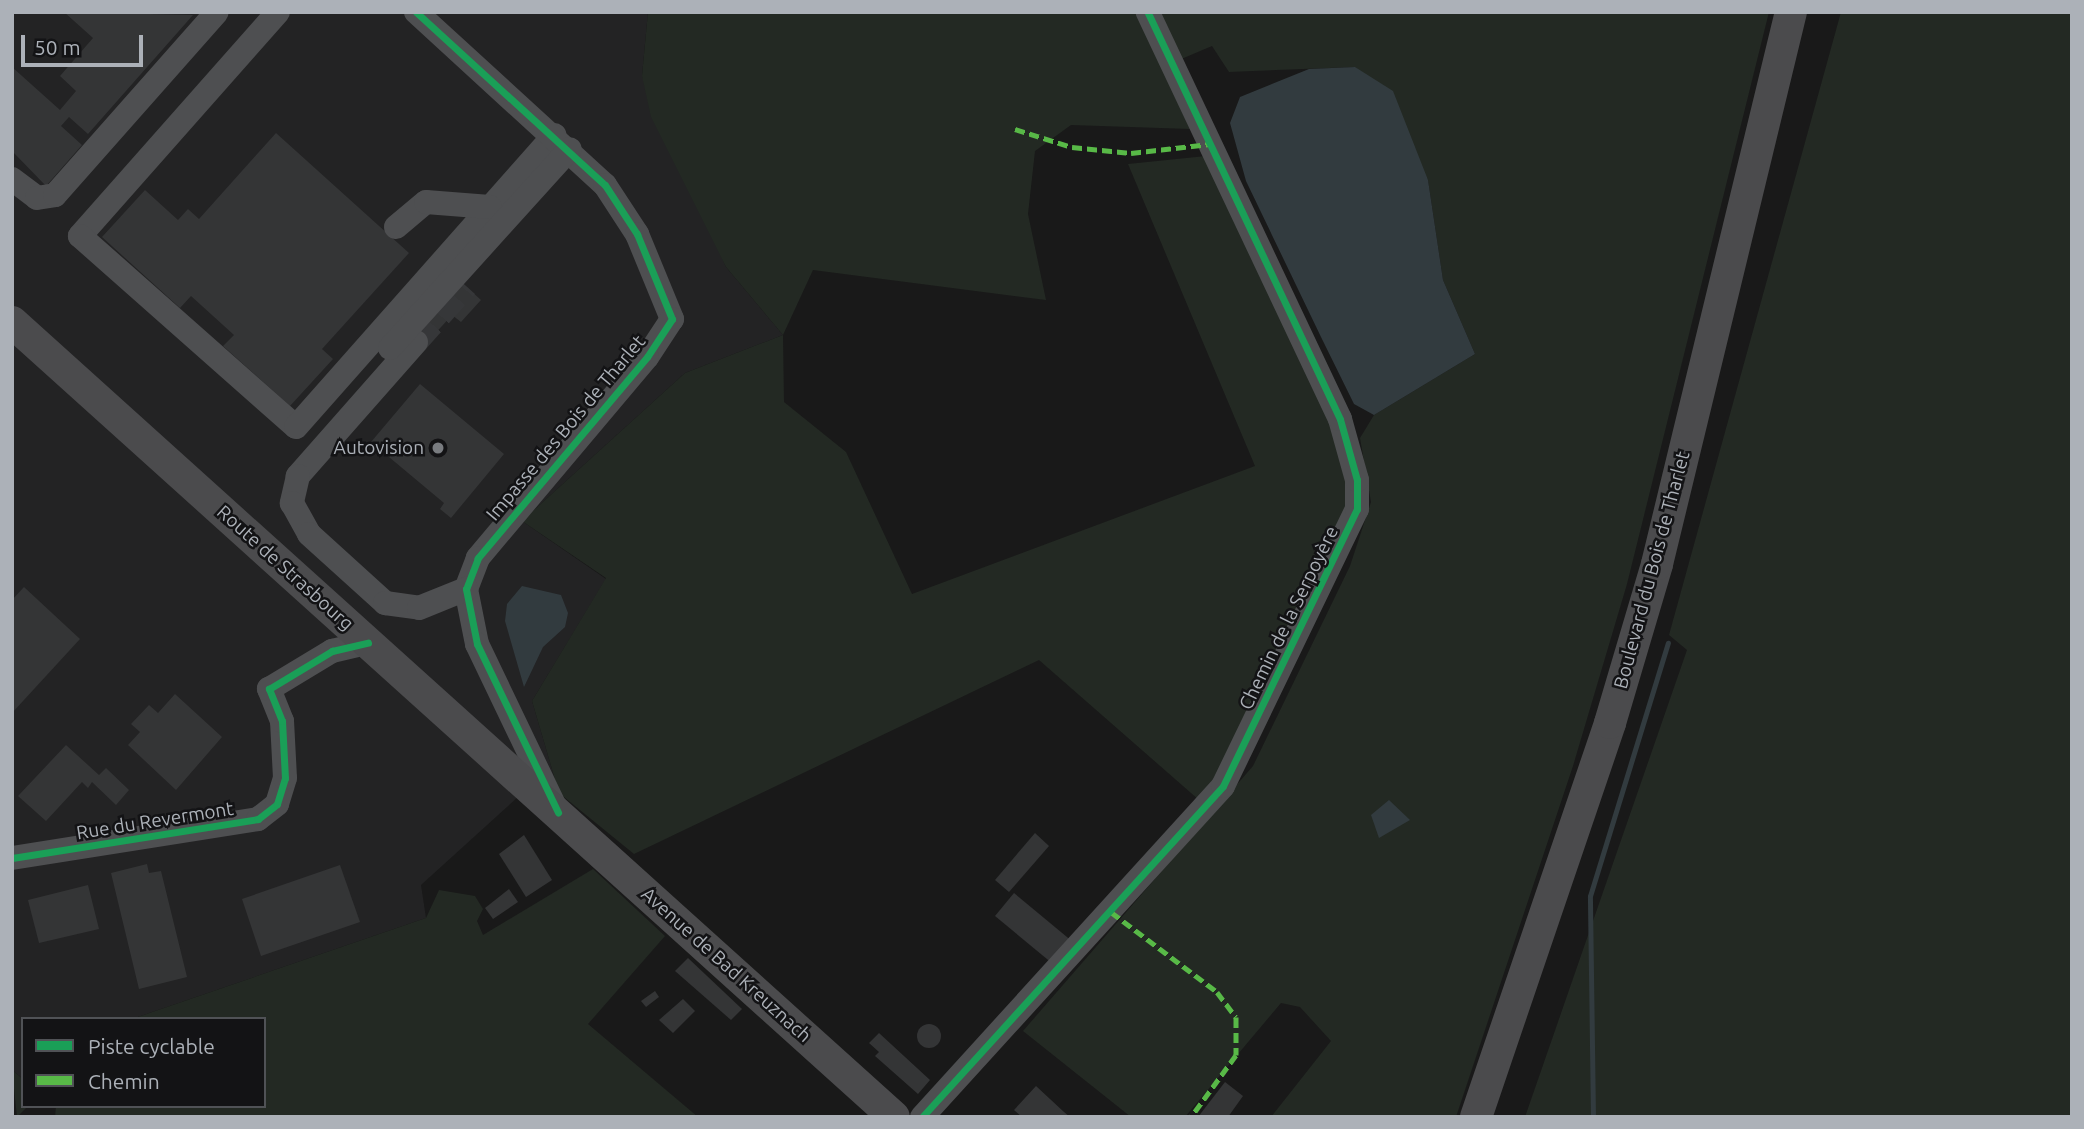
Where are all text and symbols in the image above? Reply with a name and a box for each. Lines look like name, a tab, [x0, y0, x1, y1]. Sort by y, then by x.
scale bar	[24, 21, 147, 65]
text: 50 m	[34, 35, 81, 59]
street label: Impasse des Bois de Tharlet	[482, 331, 650, 525]
place label: Autovision	[334, 437, 424, 459]
marker: Autovision	[430, 440, 446, 456]
street label: Boulevard du Bois de Tharlet	[1609, 449, 1695, 691]
street label: Route de Strasbourg	[212, 501, 358, 635]
street label: Chemin de la Serpoyère	[1235, 522, 1343, 714]
street label: Rue du Revermont	[75, 797, 235, 845]
street label: Avenue de Bad Kreuznach	[636, 883, 816, 1047]
legend	[21, 1017, 266, 1108]
text: Piste cyclable	[88, 1034, 215, 1058]
text: Chemin	[88, 1069, 160, 1093]

